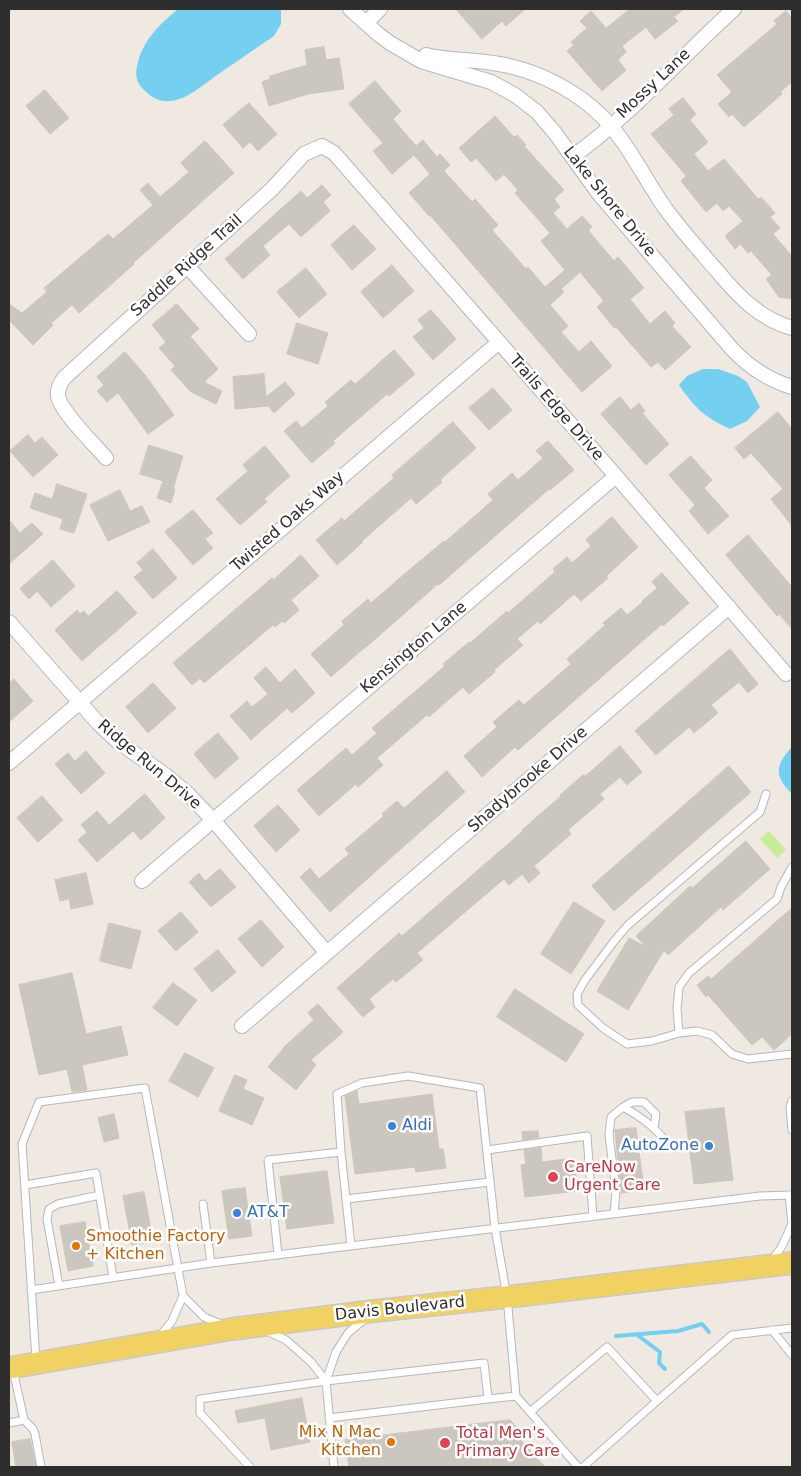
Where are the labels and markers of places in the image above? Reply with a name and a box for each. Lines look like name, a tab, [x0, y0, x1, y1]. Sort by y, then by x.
place label: Aldi	[402, 1116, 432, 1136]
marker: Aldi	[386, 1120, 398, 1132]
place label: AutoZone	[621, 1136, 699, 1156]
marker: AutoZone	[703, 1140, 715, 1152]
place label: CareNow Urgent Care	[564, 1158, 661, 1196]
marker: CareNow Urgent Care	[546, 1170, 560, 1184]
place label: AT&T	[247, 1203, 289, 1223]
marker: AT&T	[231, 1207, 243, 1219]
place label: Smoothie Factory + Kitchen	[86, 1227, 226, 1265]
marker: Smoothie Factory + Kitchen	[70, 1240, 82, 1252]
place label: Mix N Mac Kitchen	[299, 1423, 381, 1461]
place label: Total Men's Primary Care	[456, 1424, 560, 1462]
marker: Mix N Mac Kitchen	[385, 1436, 397, 1448]
marker: Total Men's Primary Care	[438, 1436, 452, 1450]

